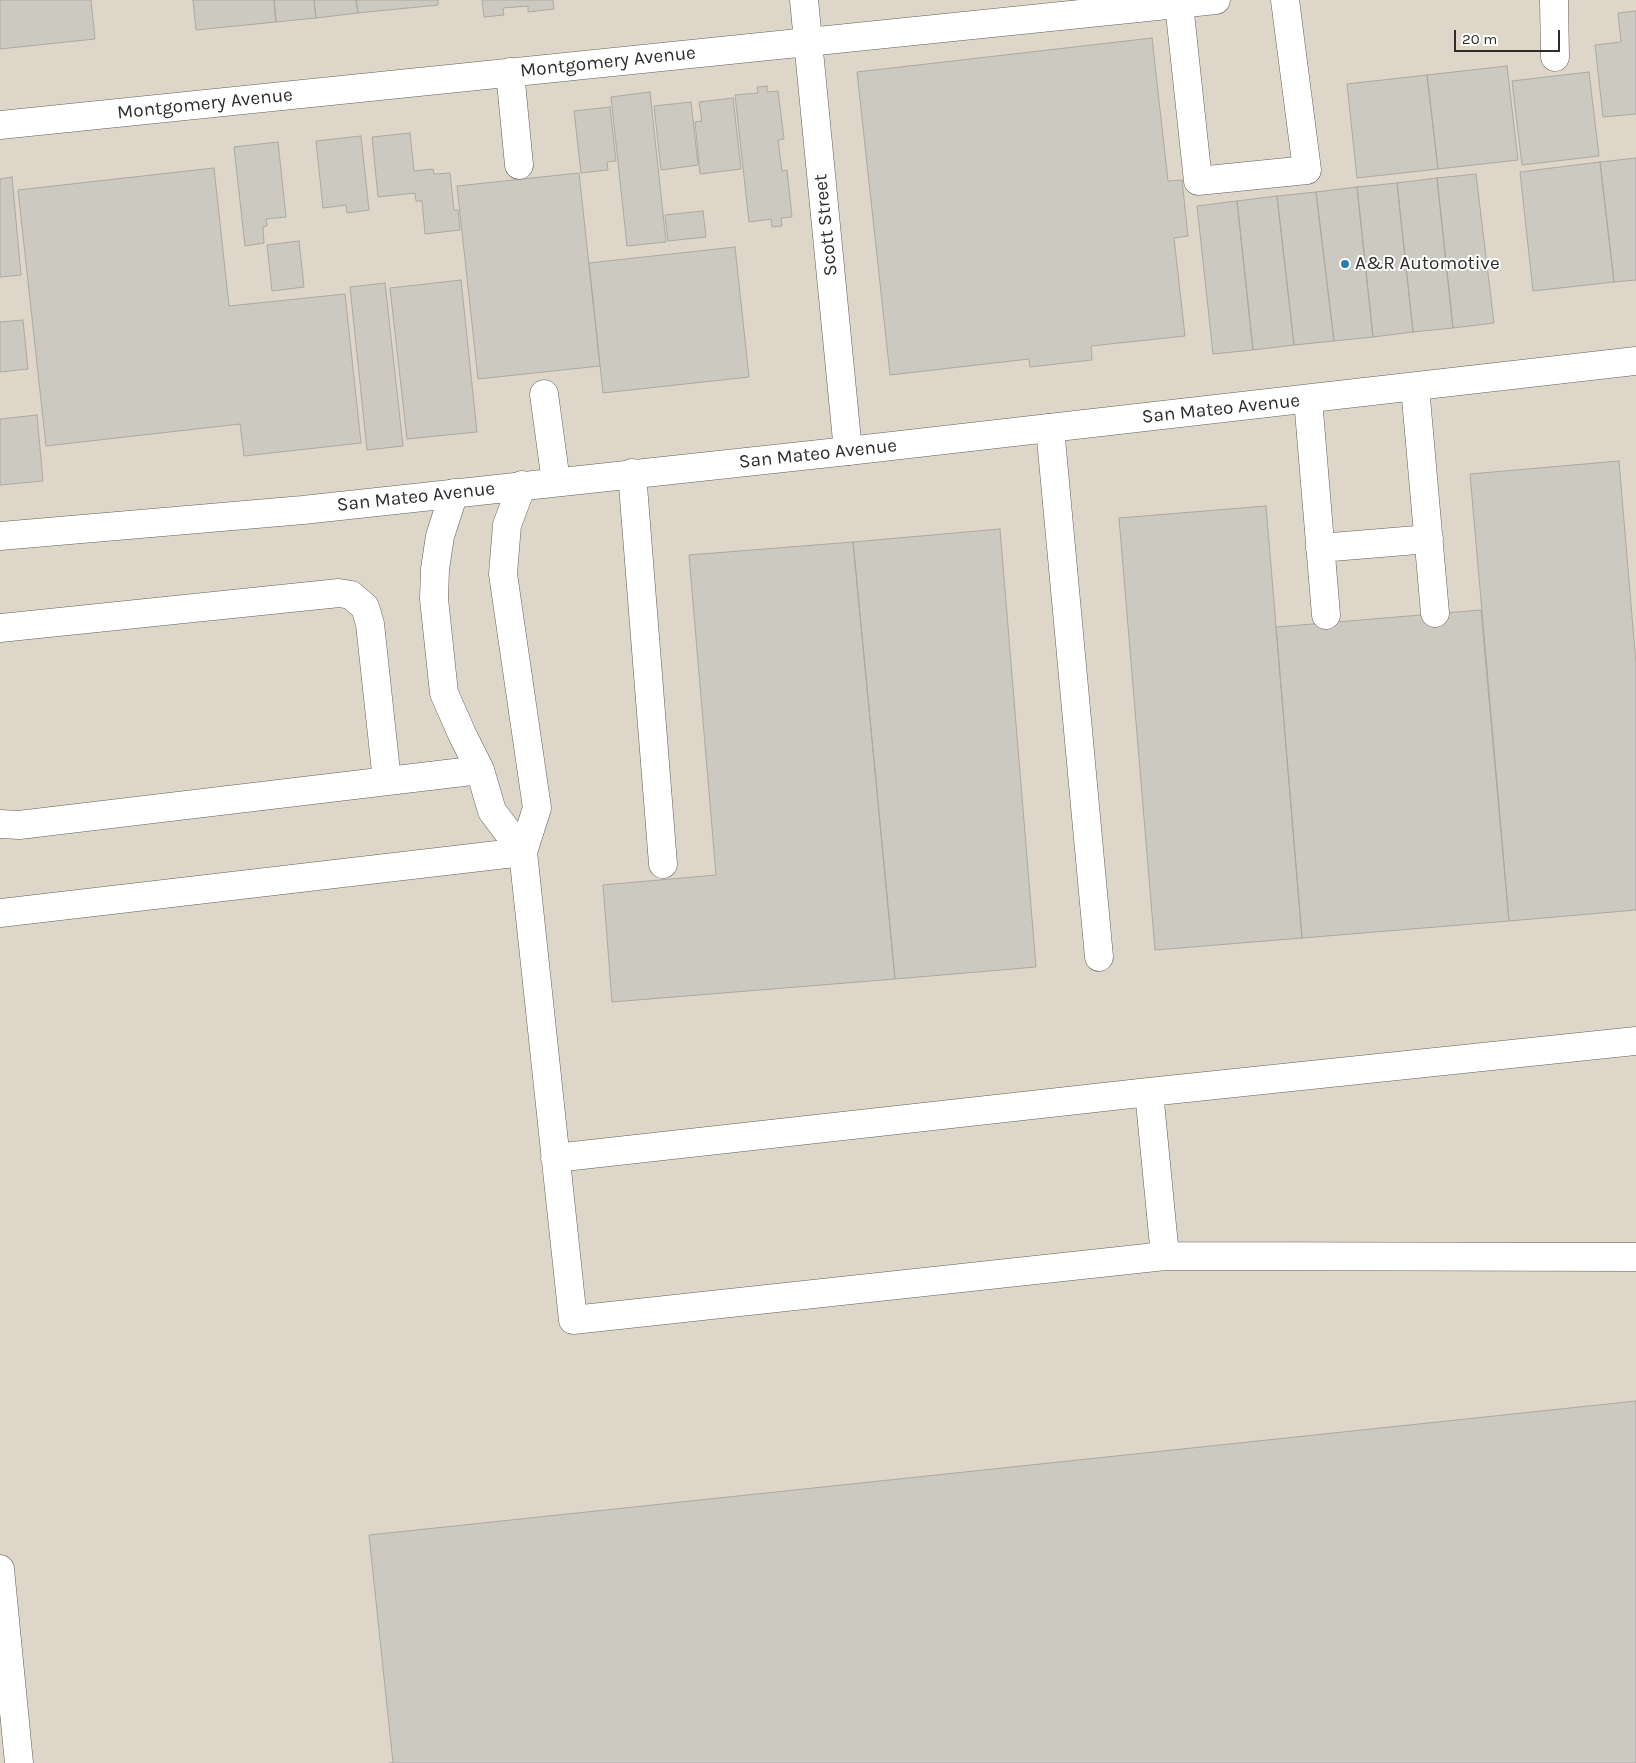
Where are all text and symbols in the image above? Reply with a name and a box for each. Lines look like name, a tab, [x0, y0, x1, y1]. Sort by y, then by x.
scale bar	[1456, 20, 1562, 52]
text: 20 m	[1462, 30, 1497, 48]
street label: Montgomery Avenue	[519, 41, 697, 83]
street label: Montgomery Avenue	[116, 83, 294, 125]
street label: Scott Street	[809, 173, 843, 277]
place label: A&R Automotive	[1355, 253, 1500, 275]
marker: A&R Automotive	[1339, 258, 1351, 270]
street label: San Mateo Avenue	[1141, 389, 1301, 429]
street label: San Mateo Avenue	[738, 434, 898, 474]
street label: San Mateo Avenue	[336, 477, 496, 517]

